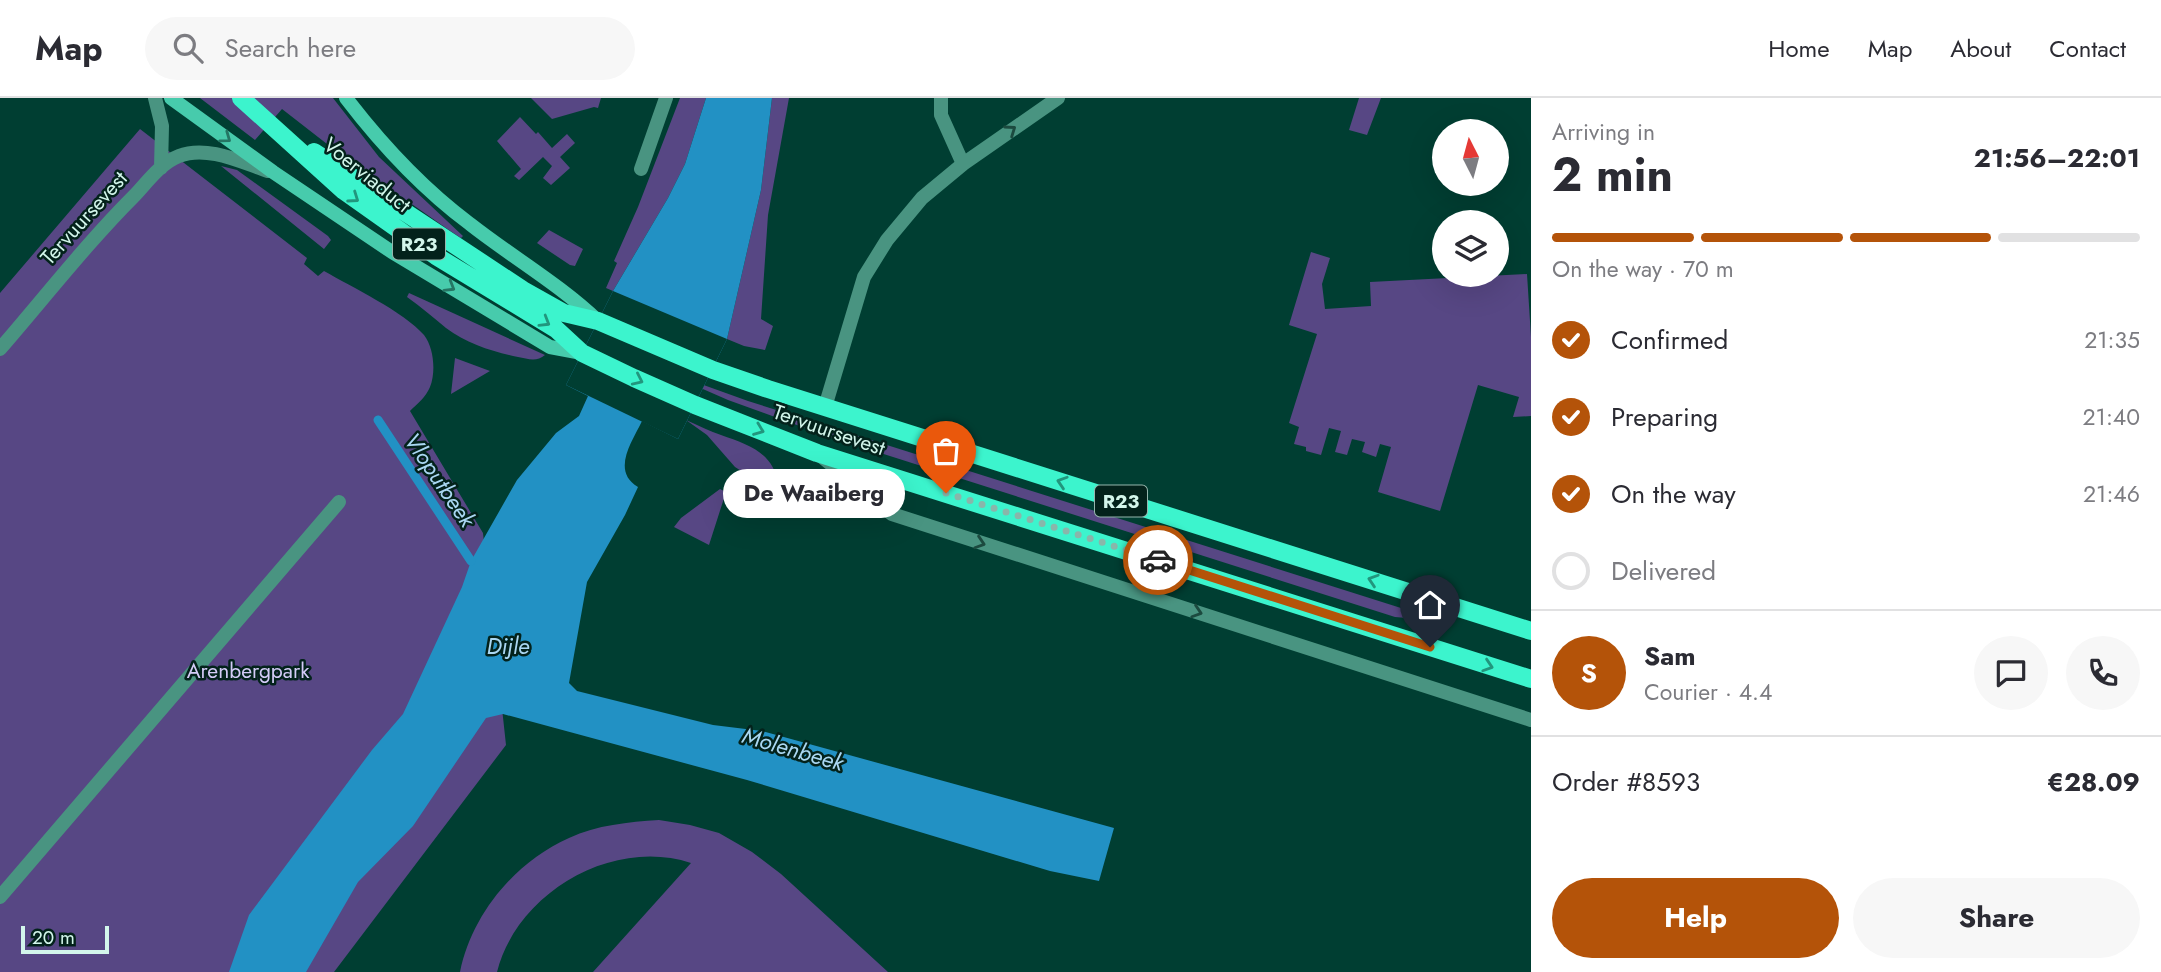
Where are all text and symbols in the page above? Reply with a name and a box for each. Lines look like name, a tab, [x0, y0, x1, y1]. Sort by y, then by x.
search box	[145, 17, 635, 80]
text: Map	[35, 25, 103, 72]
icon: search	[169, 29, 207, 67]
text: Search here	[225, 29, 356, 67]
text: Home	[1768, 31, 1830, 66]
text: Map	[1868, 31, 1912, 66]
text: About	[1950, 31, 2011, 66]
text: Contact	[2049, 31, 2126, 66]
text: Arriving in	[1552, 115, 1655, 149]
north arrow	[1432, 119, 1508, 196]
map controls	[1432, 119, 1509, 287]
one-way arrow	[1003, 126, 1016, 139]
one-way arrow	[218, 130, 231, 142]
street label: Voerviaduct	[317, 130, 417, 220]
text: 21:56–22:01	[1974, 139, 2140, 177]
text: 2 min	[1552, 142, 1673, 208]
street label: Tervuursevest	[34, 164, 134, 272]
one-way arrow	[346, 190, 359, 202]
button: layers	[1432, 210, 1509, 287]
road number: R23	[393, 228, 445, 260]
text: On the way · 70 m	[1552, 252, 1734, 286]
one-way arrow	[443, 279, 456, 292]
one-way arrow	[537, 314, 550, 327]
icon: check	[1552, 321, 1590, 359]
text: Confirmed	[1611, 321, 1728, 359]
text: 21:35	[2084, 323, 2140, 357]
one-way arrow	[631, 372, 643, 386]
street label: Tervuursevest	[769, 397, 889, 463]
icon: check	[1552, 398, 1590, 436]
text: Preparing	[1611, 398, 1718, 436]
text: 21:40	[2082, 400, 2140, 434]
pin	[916, 421, 976, 493]
one-way arrow	[752, 422, 764, 436]
water label: Vloputbeek	[396, 426, 485, 535]
icon: bag	[927, 432, 965, 470]
callout: De Waaiberg	[722, 468, 904, 518]
icon: check	[1552, 475, 1590, 513]
text: On the way	[1611, 475, 1736, 513]
text: De Waaiberg	[744, 476, 884, 510]
one-way arrow	[1057, 476, 1069, 490]
text: 21:46	[2083, 477, 2140, 511]
road number: R23	[1095, 486, 1147, 516]
courier	[1123, 525, 1193, 595]
one-way arrow	[974, 535, 986, 549]
icon: car	[1139, 541, 1177, 579]
text: Delivered	[1611, 552, 1716, 590]
one-way arrow	[1367, 574, 1379, 589]
pin	[1400, 575, 1460, 647]
icon: home	[1411, 586, 1449, 624]
one-way arrow	[1191, 604, 1203, 619]
water label: Dijle	[486, 629, 530, 663]
button: chat	[1974, 636, 2048, 710]
button: phone	[2066, 636, 2140, 710]
text: Sam	[1644, 637, 1696, 675]
text: S	[1581, 654, 1597, 692]
park label: Arenbergpark	[187, 656, 310, 686]
one-way arrow	[1482, 657, 1494, 672]
text: Courier · 4.4	[1644, 675, 1772, 709]
water label: Molenbeek	[738, 718, 849, 780]
text: Order #8593	[1552, 763, 1700, 801]
text: €28.09	[2047, 763, 2140, 801]
button: Help	[1552, 878, 1839, 958]
button: Share	[1853, 878, 2140, 958]
scale bar	[21, 923, 108, 955]
text: 20 m	[32, 924, 75, 951]

